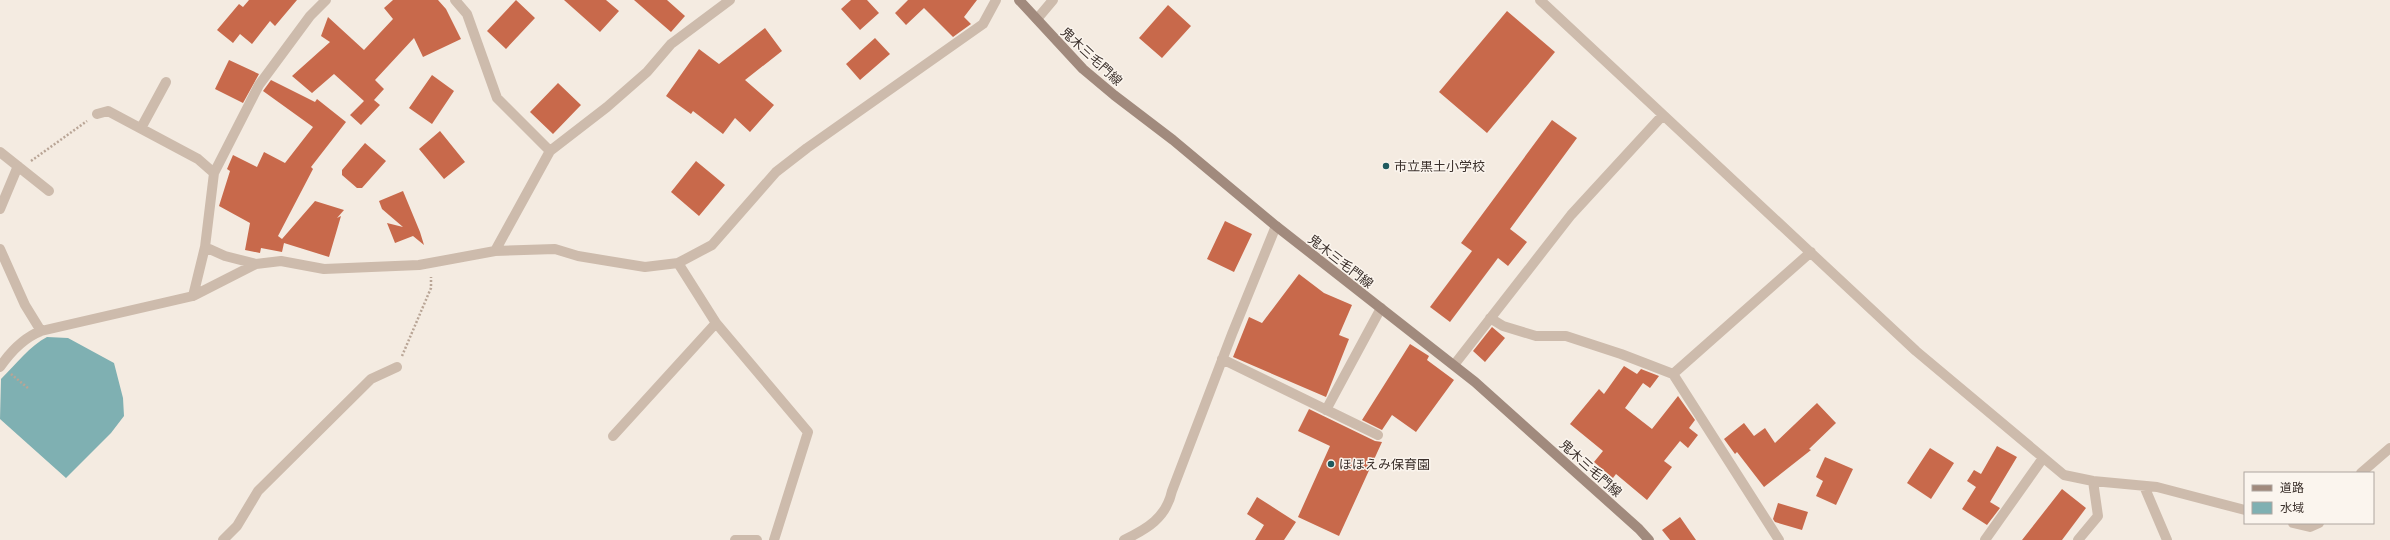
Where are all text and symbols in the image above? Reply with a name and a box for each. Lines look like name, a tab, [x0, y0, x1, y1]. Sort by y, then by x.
street label: 鬼木三毛門線	[1057, 23, 1127, 89]
place label: 市立黒土小学校	[1394, 157, 1485, 175]
marker: 市立黒土小学校	[1381, 161, 1391, 171]
street label: 鬼木三毛門線	[1305, 230, 1377, 292]
street label: 鬼木三毛門線	[1556, 435, 1626, 501]
place label: ほほえみ保育園	[1339, 455, 1430, 473]
marker: ほほえみ保育園	[1326, 459, 1336, 469]
legend	[2244, 472, 2374, 524]
text: 道路	[2280, 479, 2304, 496]
text: 水域	[2280, 499, 2304, 516]

